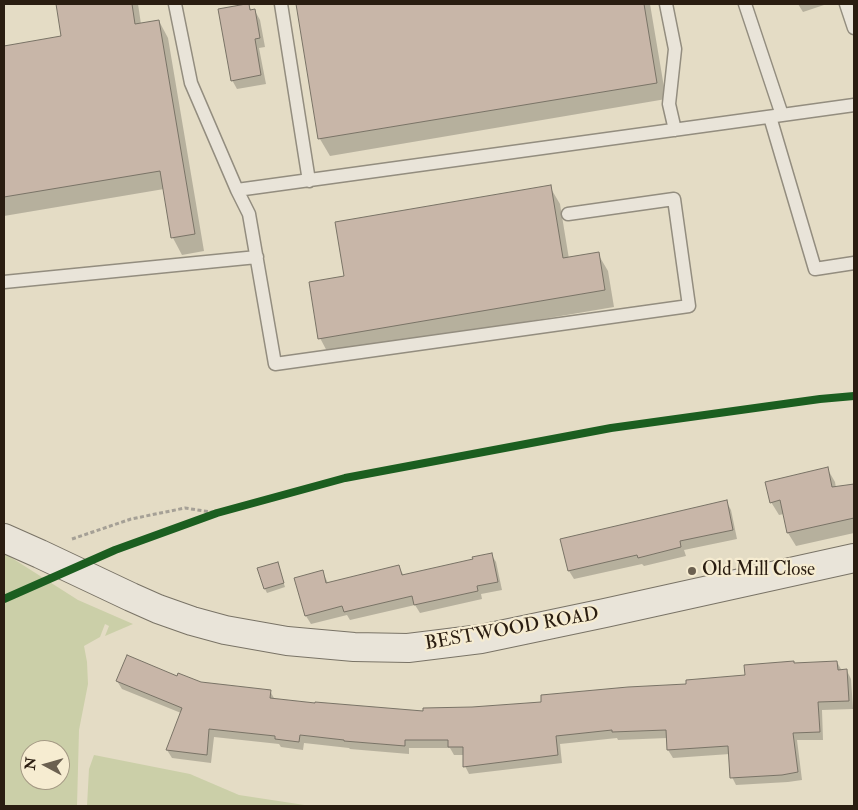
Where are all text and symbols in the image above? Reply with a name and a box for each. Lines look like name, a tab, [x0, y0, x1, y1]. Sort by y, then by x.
place label: Old Mill Close	[702, 560, 815, 582]
marker: Old Mill Close	[686, 565, 698, 577]
street label: BESTWOOD ROAD	[423, 603, 601, 657]
north arrow	[20, 740, 70, 790]
text: N	[21, 756, 40, 771]

